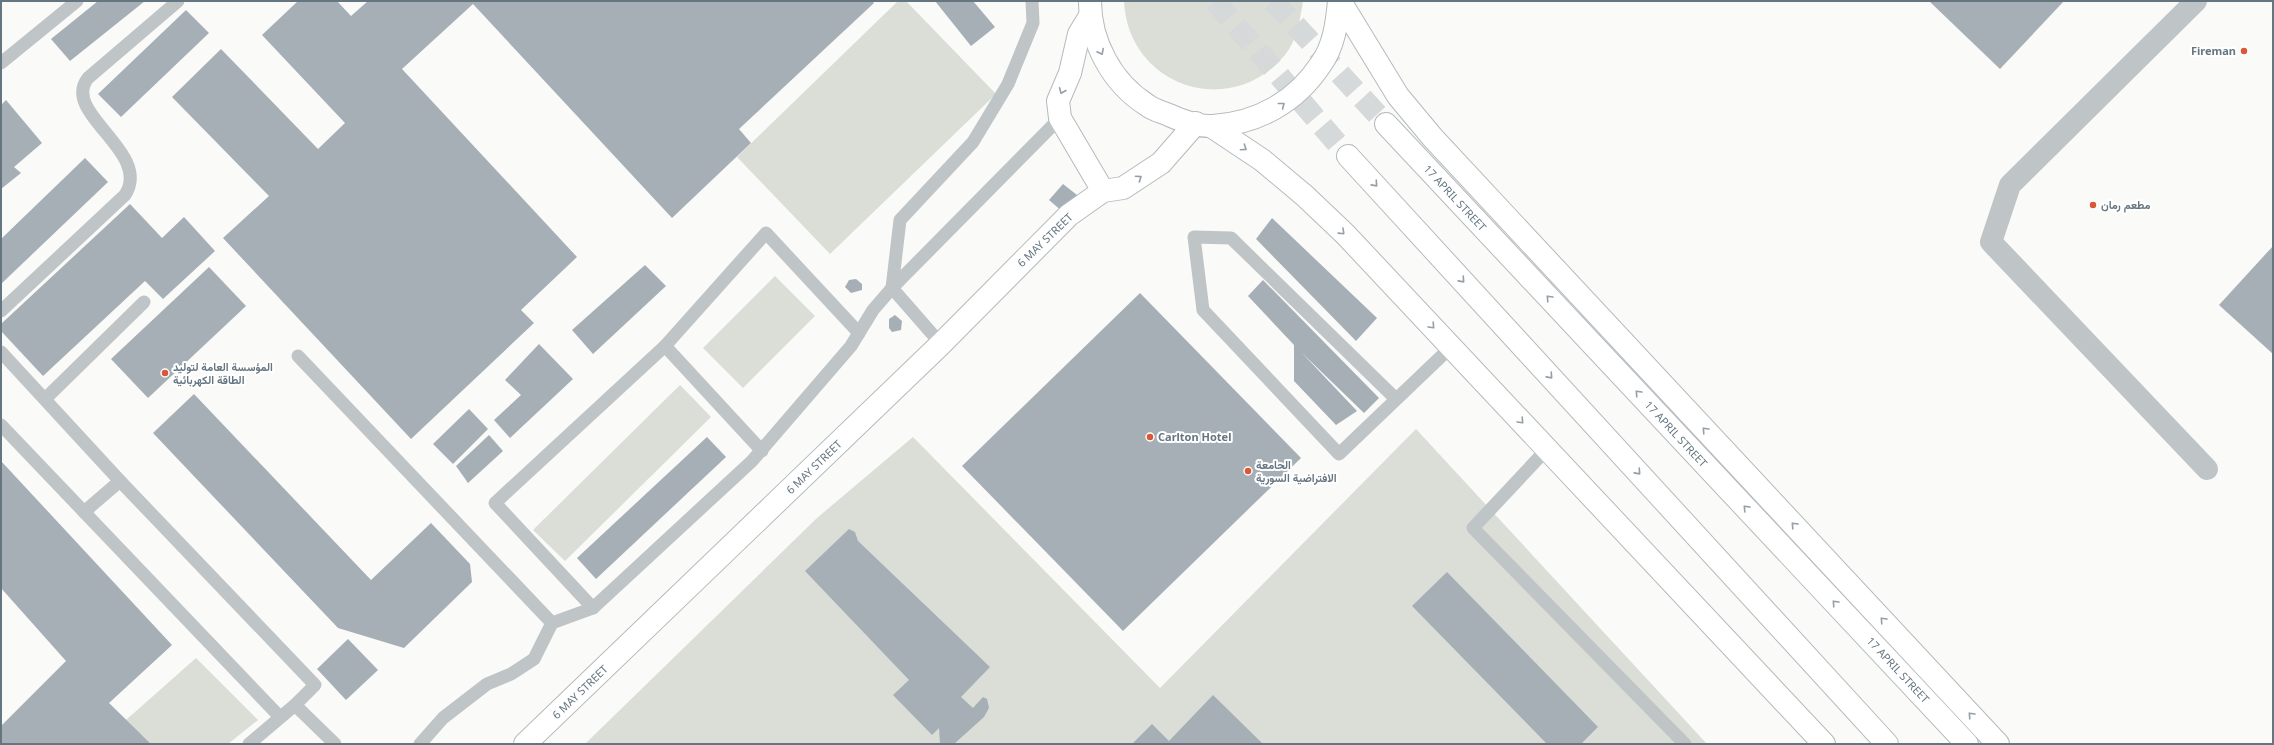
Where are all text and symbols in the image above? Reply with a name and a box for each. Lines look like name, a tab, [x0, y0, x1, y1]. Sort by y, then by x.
place label: Fireman	[2191, 43, 2236, 58]
marker: Fireman	[2239, 46, 2249, 56]
one-way arrow	[1096, 48, 1104, 55]
one-way arrow	[1059, 87, 1067, 95]
one-way arrow	[1277, 103, 1284, 110]
one-way arrow	[1239, 143, 1246, 150]
street label: 17 APRIL STREET	[1421, 161, 1490, 234]
one-way arrow	[1134, 176, 1141, 183]
one-way arrow	[1370, 180, 1377, 187]
place label: مطعم رمان	[2101, 197, 2150, 213]
marker: مطعم رمان	[2088, 200, 2098, 210]
street label: 6 MAY STREET	[1014, 209, 1076, 270]
one-way arrow	[1337, 227, 1345, 235]
one-way arrow	[1458, 275, 1465, 283]
one-way arrow	[1547, 296, 1554, 303]
one-way arrow	[1427, 322, 1434, 329]
place label: المؤسسة العامة لتوليد الطاقة الكهربائية	[173, 359, 273, 387]
marker: المؤسسة العامة لتوليد الطاقة الكهربائية	[160, 368, 170, 378]
one-way arrow	[1545, 371, 1553, 379]
one-way arrow	[1635, 390, 1643, 398]
street label: 17 APRIL STREET	[1642, 397, 1711, 470]
one-way arrow	[1516, 416, 1524, 424]
one-way arrow	[1703, 427, 1710, 435]
place label: Carlton Hotel	[1158, 429, 1231, 444]
marker: Carlton Hotel	[1145, 432, 1155, 442]
street label: 6 MAY STREET	[783, 436, 845, 497]
place label: الحامعة الافتراضية السورية	[1256, 457, 1337, 485]
marker: الحامعة الافتراضية السورية	[1243, 466, 1253, 476]
one-way arrow	[1633, 467, 1641, 475]
one-way arrow	[1744, 506, 1751, 513]
one-way arrow	[1791, 522, 1799, 530]
one-way arrow	[1832, 600, 1840, 608]
one-way arrow	[1880, 617, 1887, 625]
street label: 17 APRIL STREET	[1864, 633, 1933, 706]
street label: 6 MAY STREET	[549, 661, 611, 722]
one-way arrow	[1969, 713, 1976, 720]

